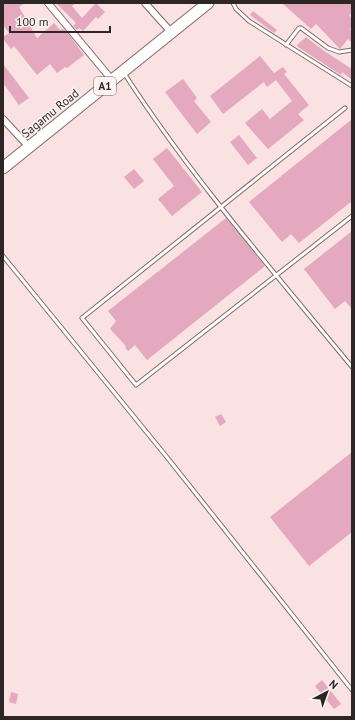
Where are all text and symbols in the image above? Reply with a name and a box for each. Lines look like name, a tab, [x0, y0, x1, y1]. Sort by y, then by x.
scale bar	[10, 8, 110, 34]
text: 100 m	[16, 14, 49, 29]
road number: A1	[94, 77, 116, 95]
street label: Sagamu Road	[18, 85, 82, 141]
north arrow	[307, 672, 347, 712]
text: N	[326, 677, 341, 692]

